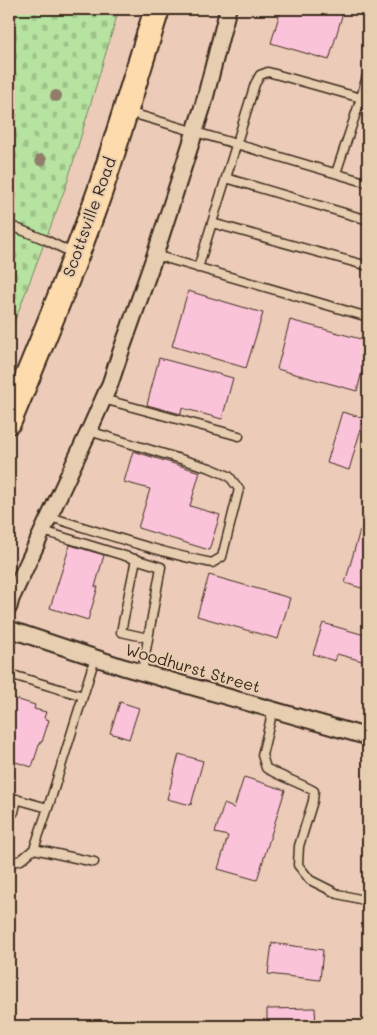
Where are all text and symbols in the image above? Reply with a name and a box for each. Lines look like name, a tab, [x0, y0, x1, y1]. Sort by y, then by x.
street label: Scottsville Road	[57, 154, 120, 280]
street label: Woodhurst Street	[123, 638, 263, 697]

